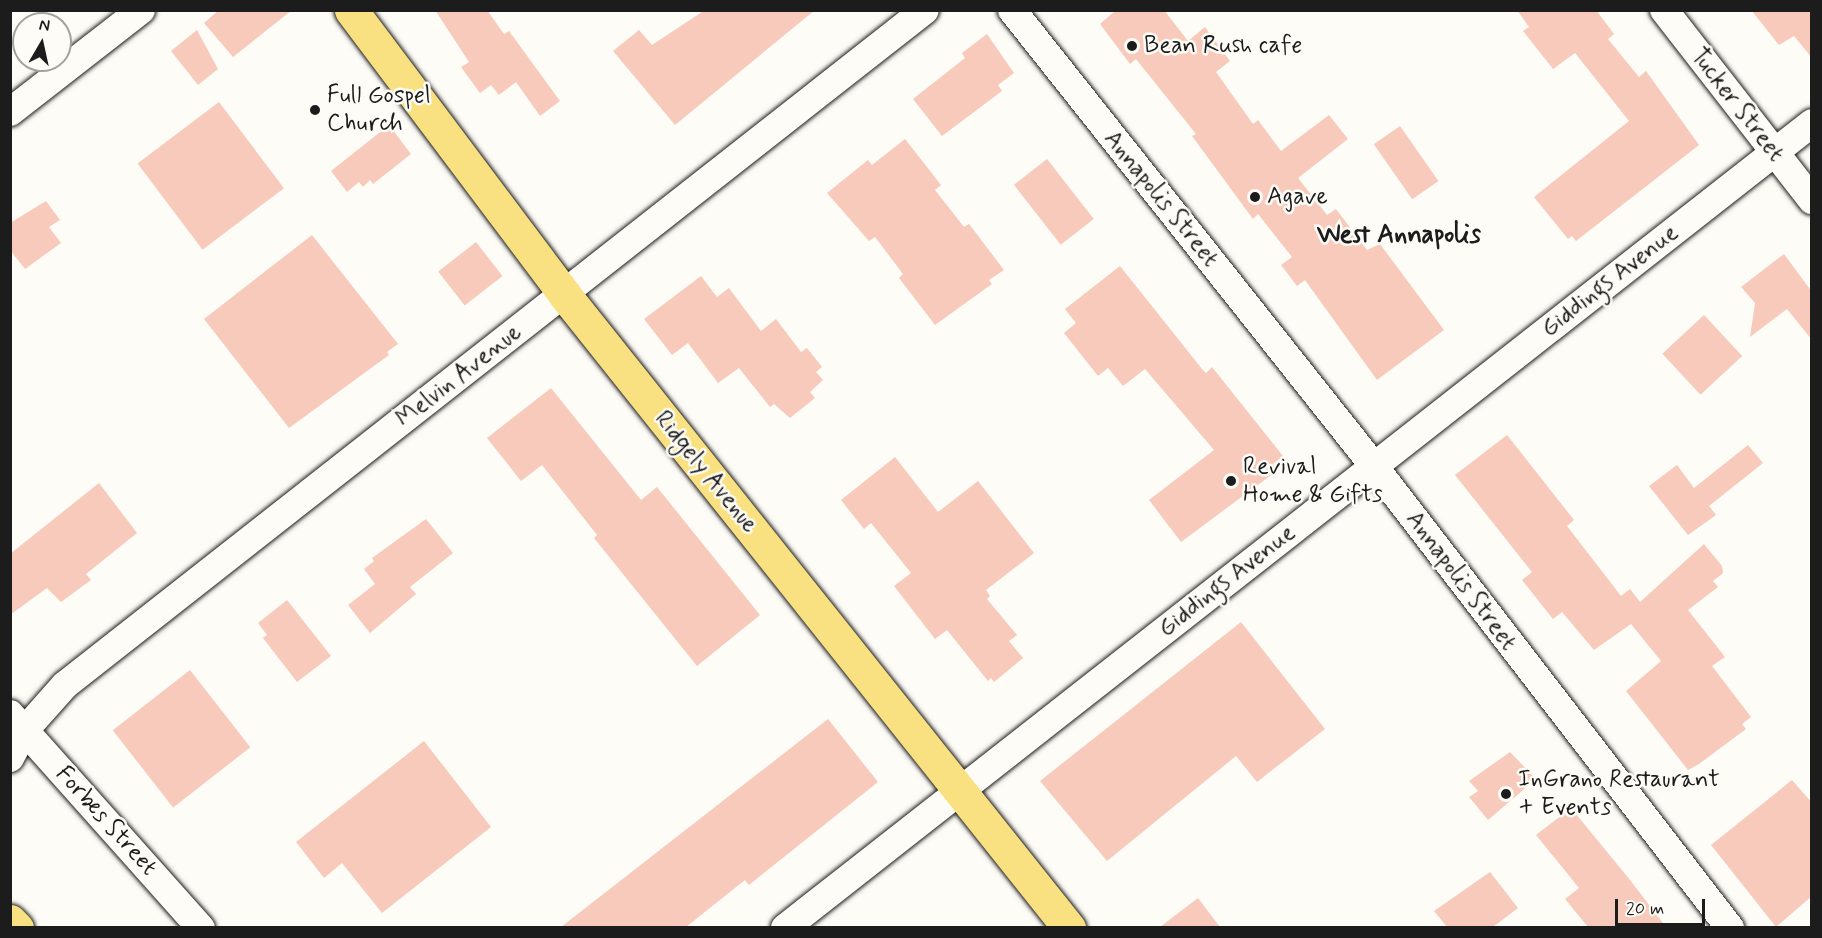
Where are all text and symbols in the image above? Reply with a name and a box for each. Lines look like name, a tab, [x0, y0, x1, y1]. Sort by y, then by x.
north arrow	[12, 12, 72, 72]
text: N	[38, 14, 51, 37]
place label: Bean Rush cafe	[1144, 32, 1297, 60]
marker: Bean Rush cafe	[1125, 39, 1139, 53]
street label: Tucker Street	[1682, 41, 1792, 169]
place label: Full Gospel Church	[327, 82, 431, 138]
marker: Full Gospel Church	[308, 103, 322, 117]
street label: Annapolis Street	[1096, 124, 1226, 274]
place label: Agave	[1267, 183, 1328, 211]
marker: Agave	[1248, 190, 1262, 204]
street label: Giddings Avenue	[1536, 219, 1684, 343]
district label: West Annapolis	[1317, 220, 1481, 252]
street label: Melvin Avenue	[392, 319, 526, 433]
street label: Ridgely Avenue	[646, 403, 766, 541]
place label: Revival Home & Gifts	[1243, 453, 1383, 509]
marker: Revival Home & Gifts	[1224, 474, 1238, 488]
street label: Annapolis Street	[1398, 504, 1524, 658]
street label: Giddings Avenue	[1153, 519, 1301, 643]
street label: Forbes Street	[48, 759, 164, 883]
place label: InGrano Restaurant + Events	[1518, 766, 1720, 822]
marker: InGrano Restaurant + Events	[1499, 787, 1513, 801]
scale bar	[1618, 887, 1708, 925]
text: 20 m	[1626, 897, 1664, 921]

